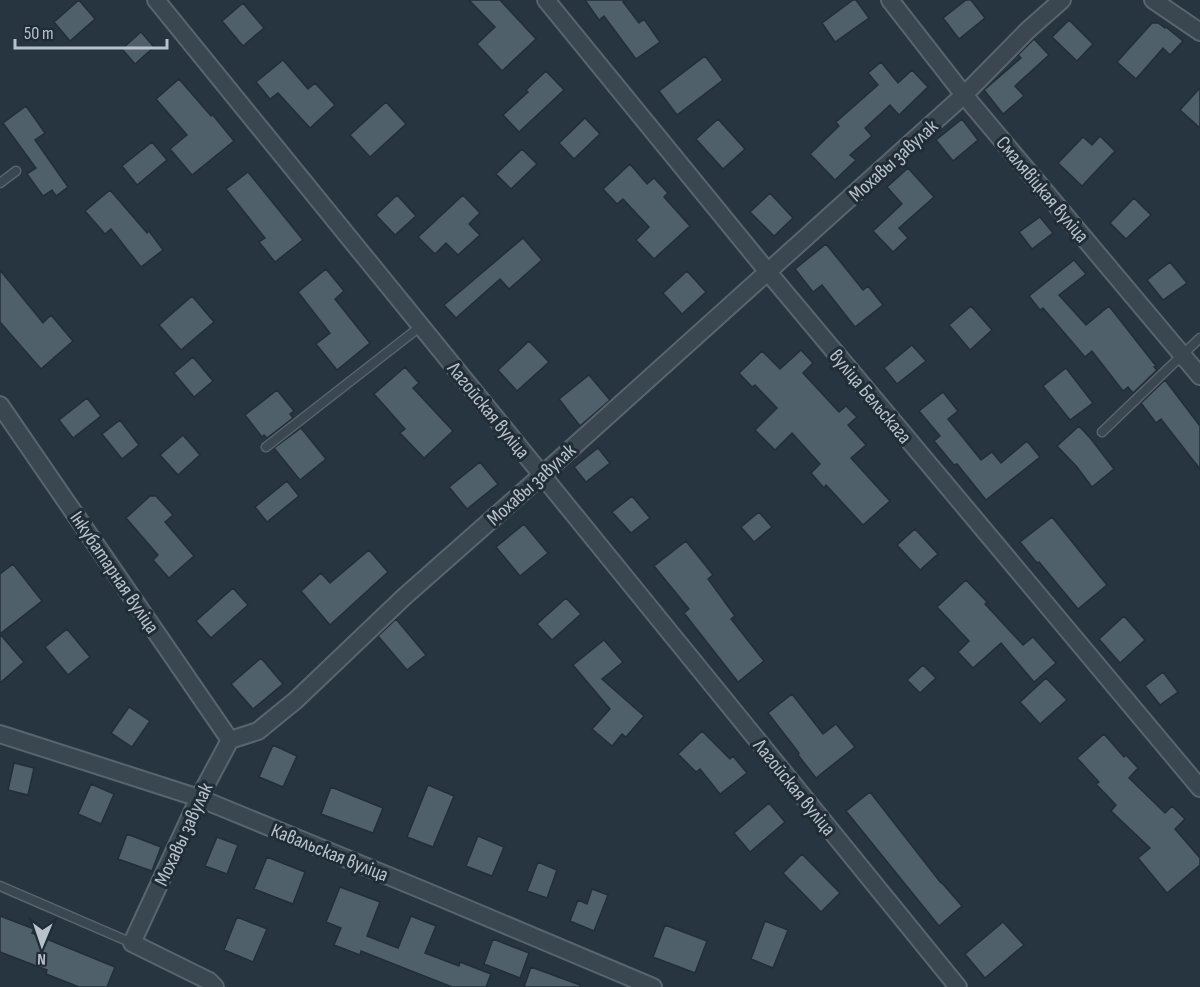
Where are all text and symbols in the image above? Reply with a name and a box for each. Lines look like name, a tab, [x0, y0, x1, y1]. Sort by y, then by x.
scale bar	[15, 12, 166, 50]
text: 50 m	[24, 23, 54, 44]
street label: Мохавы завулак	[844, 114, 943, 207]
street label: Смалявіцкая вуліца	[991, 132, 1094, 248]
street label: вуліца Бельскага	[824, 345, 917, 449]
street label: Лагойская вуліца	[441, 357, 535, 464]
street label: Мохавы завулак	[482, 438, 581, 531]
street label: Інкубатарная вуліца	[64, 507, 164, 638]
street label: Лагойская вуліца	[747, 734, 841, 841]
street label: Мохавы завулак	[150, 779, 218, 890]
street label: Кавальская вуліца	[268, 819, 392, 887]
north arrow	[12, 915, 72, 975]
text: N	[37, 949, 46, 968]

